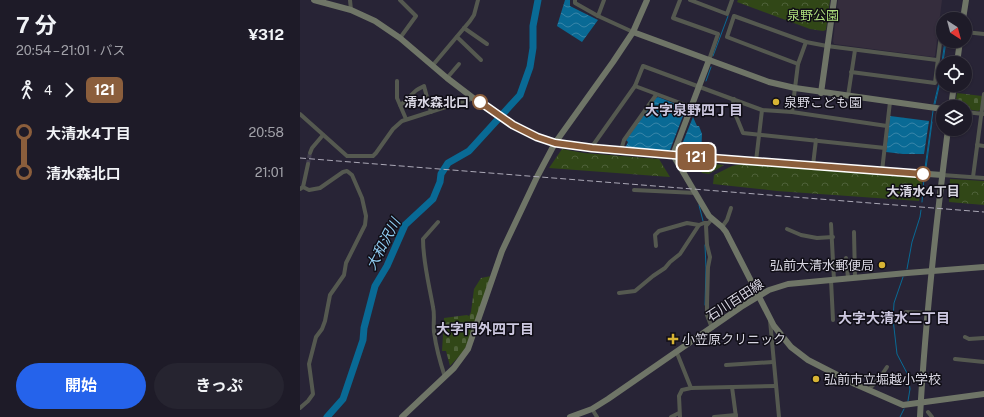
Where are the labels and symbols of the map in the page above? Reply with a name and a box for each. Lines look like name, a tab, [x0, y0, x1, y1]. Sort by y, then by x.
park label: 泉野公園	[787, 8, 839, 23]
north arrow	[936, 12, 972, 48]
marker: 清水森北口	[472, 94, 488, 110]
place label: 清水森北口	[404, 95, 469, 110]
place label: 泉野こども園	[784, 95, 862, 110]
marker: 泉野こども園	[771, 97, 781, 107]
district label: 大字泉野四丁目	[645, 102, 743, 118]
line badge: 121	[673, 144, 719, 170]
marker: 大清水4丁目	[915, 166, 931, 182]
place label: 大清水4丁目	[886, 184, 960, 199]
water label: 大和沢川	[363, 214, 404, 272]
place label: 弘前大清水郵便局	[770, 258, 874, 273]
marker: 弘前大清水郵便局	[877, 260, 887, 270]
street label: 石川百田線	[704, 276, 766, 324]
district label: 大字大清水二丁目	[838, 310, 950, 326]
district label: 大字門外四丁目	[436, 321, 534, 337]
place label: 小笠原クリニック	[682, 332, 786, 347]
marker: 小笠原クリニック	[667, 333, 679, 345]
place label: 弘前市立堀越小学校	[824, 372, 941, 387]
marker: 弘前市立堀越小学校	[811, 374, 821, 384]

